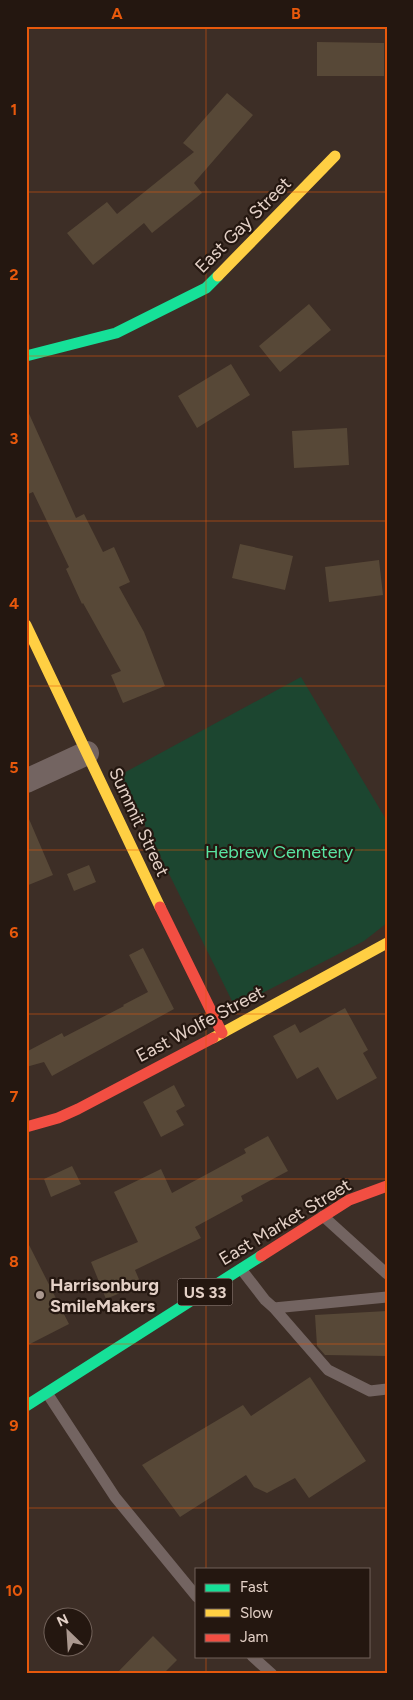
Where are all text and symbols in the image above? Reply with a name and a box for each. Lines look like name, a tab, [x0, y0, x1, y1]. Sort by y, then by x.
text: A	[111, 4, 123, 23]
text: B	[291, 4, 301, 23]
text: 1	[11, 100, 17, 119]
street label: East Gay Street	[190, 172, 296, 278]
text: 2	[9, 265, 19, 284]
text: 3	[10, 429, 19, 448]
text: 4	[9, 594, 19, 613]
text: 5	[9, 758, 19, 777]
street label: Summit Street	[104, 764, 174, 880]
park label: Hebrew Cemetery	[205, 841, 354, 863]
text: 6	[9, 923, 19, 942]
street label: East Wolfe Street	[132, 981, 268, 1067]
text: 7	[10, 1087, 19, 1106]
street label: East Market Street	[215, 1174, 355, 1270]
text: 8	[9, 1252, 19, 1271]
place label: Harrisonburg SmileMakers	[50, 1274, 159, 1317]
road number: US 33	[178, 1278, 232, 1305]
marker: Harrisonburg SmileMakers	[34, 1289, 46, 1301]
text: 9	[9, 1416, 19, 1435]
legend	[195, 1568, 370, 1658]
text: Fast	[240, 1578, 269, 1596]
text: 10	[5, 1581, 23, 1600]
text: Slow	[240, 1604, 273, 1622]
north arrow	[42, 1608, 92, 1658]
text: N	[54, 1611, 71, 1631]
text: Jam	[240, 1628, 268, 1646]

